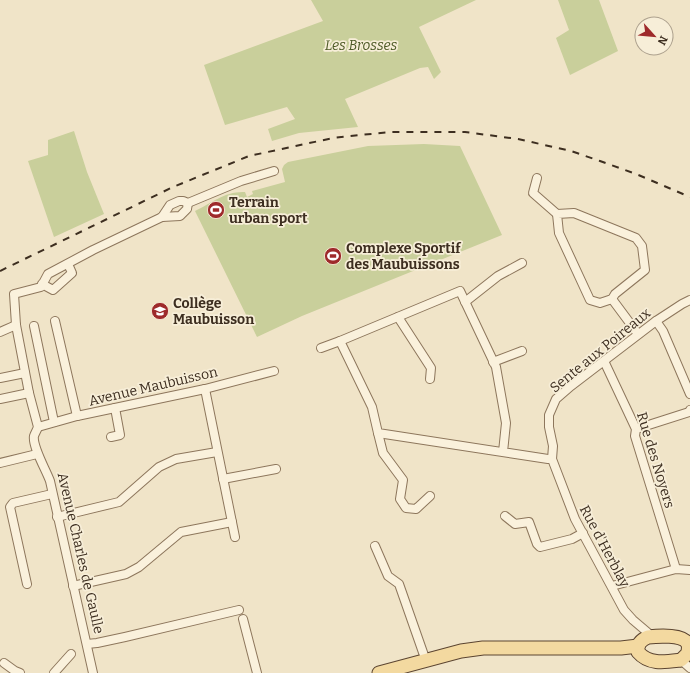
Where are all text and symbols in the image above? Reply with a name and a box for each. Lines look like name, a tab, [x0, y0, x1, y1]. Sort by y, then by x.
north arrow	[634, 16, 674, 56]
text: N	[655, 34, 670, 47]
park label: Les Brosses	[325, 37, 398, 54]
place label: Terrain urban sport	[229, 194, 308, 227]
sports icon: Terrain urban sport	[206, 200, 226, 220]
place label: Complexe Sportif des Maubuissons	[346, 240, 461, 273]
sports icon: Complexe Sportif des Maubuissons	[323, 246, 343, 266]
place label: Collège Maubuisson	[173, 295, 254, 328]
school or university icon: Collège Maubuisson	[150, 301, 170, 321]
street label: Sente aux Poireaux	[546, 304, 654, 396]
street label: Avenue Maubuisson	[87, 363, 219, 410]
street label: Rue des Noyers	[633, 410, 678, 510]
street label: Avenue Charles de Gaulle	[54, 471, 107, 635]
street label: Rue d'Herblay	[576, 502, 634, 591]

